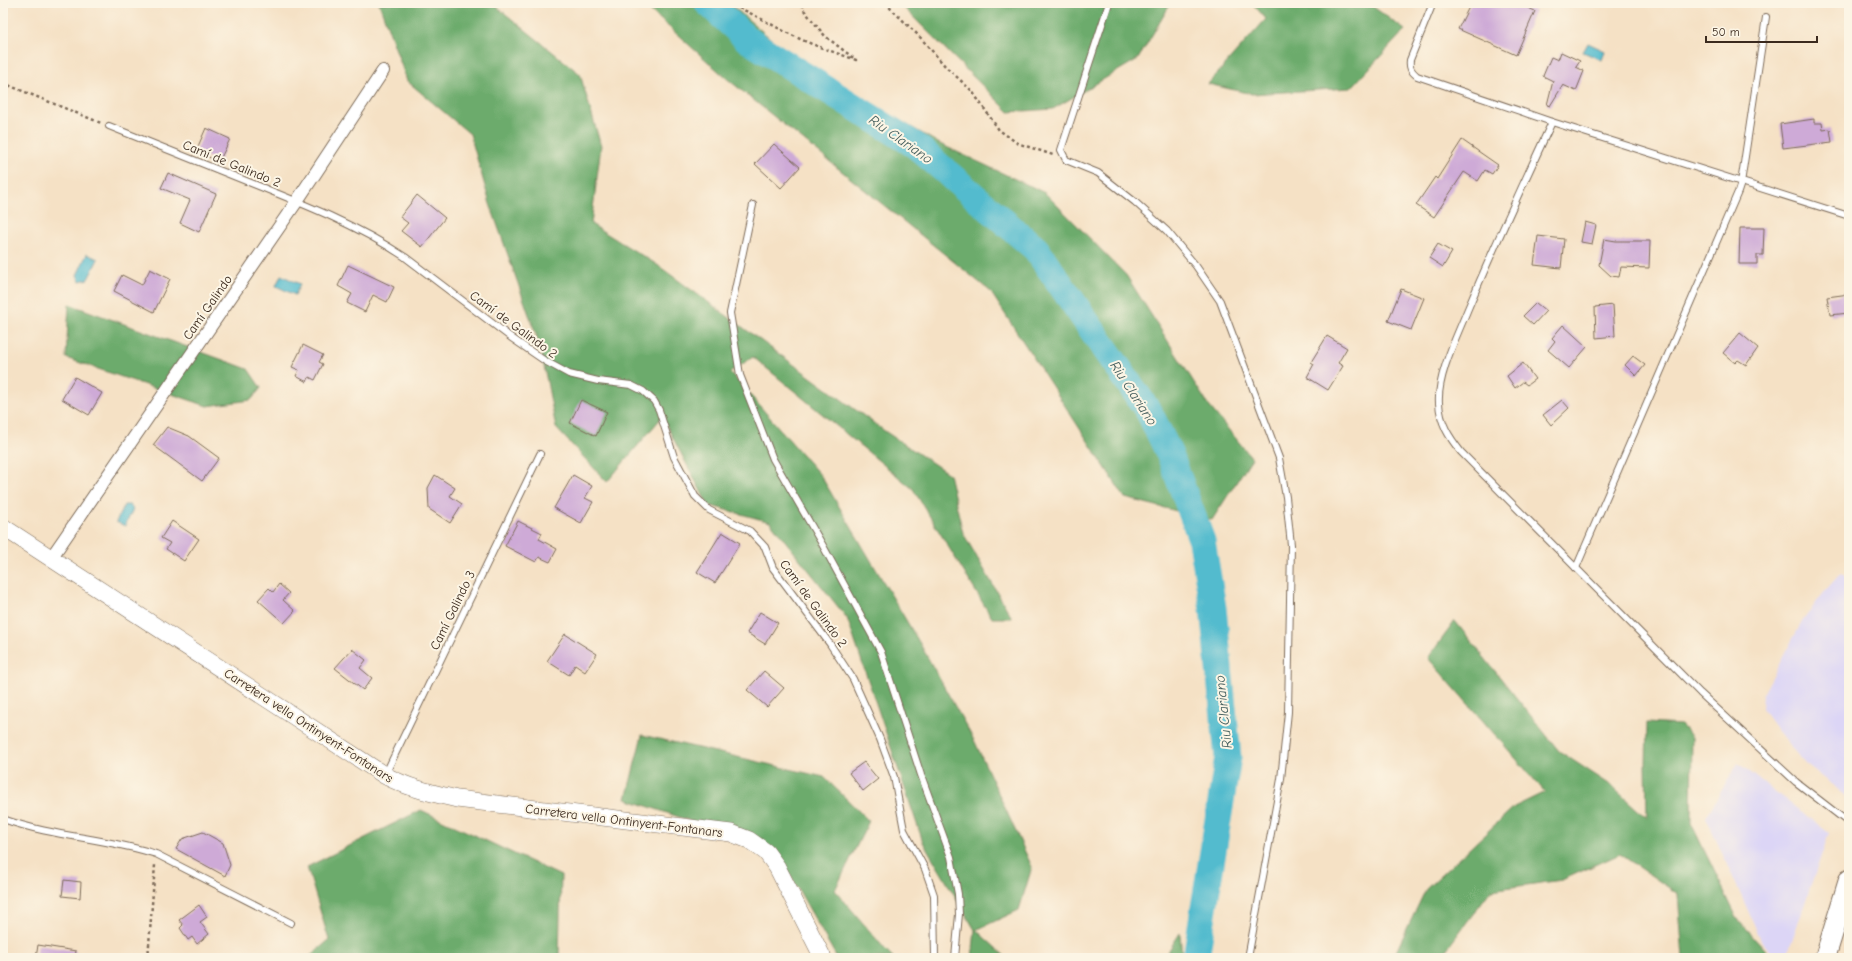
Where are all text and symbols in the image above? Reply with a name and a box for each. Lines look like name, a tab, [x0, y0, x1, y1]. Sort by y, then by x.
scale bar	[1706, 18, 1817, 44]
text: 50 m	[1712, 25, 1740, 39]
water label: Riu Clariano	[866, 111, 936, 167]
street label: Camí de Galindo 2	[181, 137, 283, 190]
street label: Camí Galindo	[180, 272, 235, 343]
street label: Camí de Galindo 2	[467, 288, 561, 361]
water label: Riu Clariano	[1106, 358, 1161, 429]
street label: Camí de Galindo 2	[777, 557, 850, 650]
street label: Camí Galindo 3	[427, 568, 478, 652]
street label: Carretera vella Ontinyent-Fontanars	[221, 665, 396, 786]
water label: Riu Clariano	[1211, 675, 1236, 749]
street label: Carretera vella Ontinyent-Fontanars	[524, 801, 723, 840]

